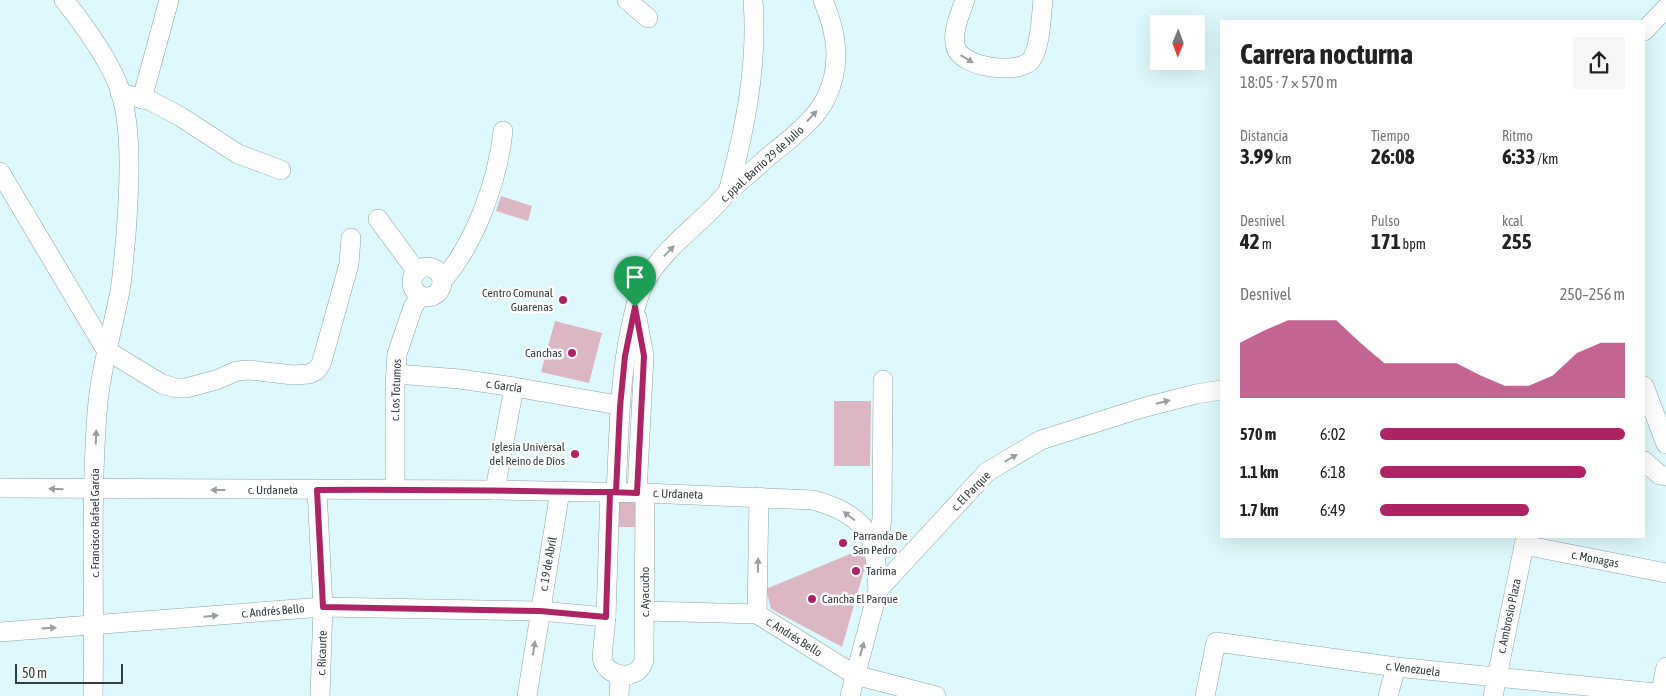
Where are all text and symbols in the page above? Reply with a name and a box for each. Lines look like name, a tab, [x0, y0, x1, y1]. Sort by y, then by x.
north arrow	[1150, 15, 1205, 70]
map controls	[1150, 15, 1205, 70]
button: share	[1573, 37, 1625, 89]
text: Carrera nocturna	[1240, 38, 1413, 70]
one-way arrow	[961, 54, 974, 63]
text: 18:05 · 7 × 570 m	[1240, 73, 1338, 91]
one-way arrow	[807, 110, 818, 123]
street label: c. ppal. Barrio 29 de Julio	[717, 123, 807, 205]
text: Distancia	[1240, 128, 1288, 144]
text: Tiempo	[1371, 128, 1410, 144]
text: Ritmo	[1502, 128, 1533, 144]
text: 3.99	[1240, 144, 1273, 168]
text: 26:08	[1371, 144, 1415, 168]
text: 6:33	[1502, 144, 1535, 168]
text: km	[1273, 151, 1292, 167]
text: /km	[1535, 151, 1558, 167]
text: Desnivel	[1240, 213, 1285, 229]
text: Pulso	[1371, 213, 1400, 229]
text: kcal	[1502, 213, 1523, 229]
text: 42	[1240, 229, 1260, 253]
text: 171	[1371, 229, 1401, 253]
text: 255	[1502, 229, 1532, 253]
text: m	[1260, 236, 1272, 252]
text: bpm	[1401, 236, 1426, 252]
one-way arrow	[663, 246, 675, 258]
pin	[614, 256, 656, 307]
icon: arrive	[621, 263, 649, 291]
text: Desnivel	[1240, 285, 1291, 303]
text: 250–256 m	[1560, 285, 1625, 303]
place label: Centro Comunal Guarenas	[482, 286, 554, 314]
marker: Centro Comunal Guarenas	[557, 294, 569, 306]
place label: Canchas	[525, 346, 562, 360]
marker: Canchas	[566, 347, 578, 359]
street label: c. Los Totumos	[388, 359, 404, 421]
street label: c. García	[485, 377, 523, 395]
one-way arrow	[1156, 398, 1171, 406]
text: 570 m	[1240, 425, 1276, 443]
text: 6:02	[1320, 425, 1346, 443]
one-way arrow	[92, 429, 100, 445]
place label: Iglesia Universal del Reino de Dios	[490, 440, 566, 468]
marker: Iglesia Universal del Reino de Dios	[569, 448, 581, 460]
one-way arrow	[1005, 453, 1018, 462]
text: 1.1 km	[1240, 463, 1279, 481]
text: 6:18	[1320, 463, 1345, 481]
street label: c. Francisco Rafael García	[88, 468, 102, 578]
street label: c. El Parque	[949, 468, 993, 514]
street label: c. Urdaneta	[248, 483, 298, 497]
one-way arrow	[47, 485, 63, 493]
one-way arrow	[210, 486, 226, 494]
street label: c. Urdaneta	[653, 486, 703, 502]
text: 1.7 km	[1240, 501, 1279, 519]
text: 6:49	[1320, 501, 1345, 519]
one-way arrow	[842, 511, 856, 521]
place label: Parranda De San Pedro	[853, 529, 908, 557]
street label: c. 19 de Abril	[536, 535, 560, 592]
marker: Parranda De San Pedro	[837, 537, 849, 549]
street label: c. Monagas	[1570, 548, 1620, 570]
one-way arrow	[754, 557, 762, 573]
place label: Tarima	[866, 564, 897, 578]
marker: Tarima	[850, 565, 862, 577]
street label: c. Ayacucho	[638, 566, 652, 617]
street label: c. Ambrosio Plaza	[1494, 577, 1524, 655]
place label: Cancha El Parque	[822, 592, 898, 606]
marker: Cancha El Parque	[806, 593, 818, 605]
street label: c. Andrés Bello	[241, 601, 306, 621]
one-way arrow	[203, 611, 219, 619]
street label: c. Andrés Bello	[763, 614, 825, 660]
one-way arrow	[41, 624, 57, 632]
street label: c. Ricaurte	[314, 630, 330, 676]
one-way arrow	[530, 639, 538, 655]
one-way arrow	[858, 641, 866, 656]
street label: c. Venezuela	[1385, 659, 1441, 679]
scale bar	[15, 661, 122, 684]
text: 50 m	[22, 665, 47, 681]

